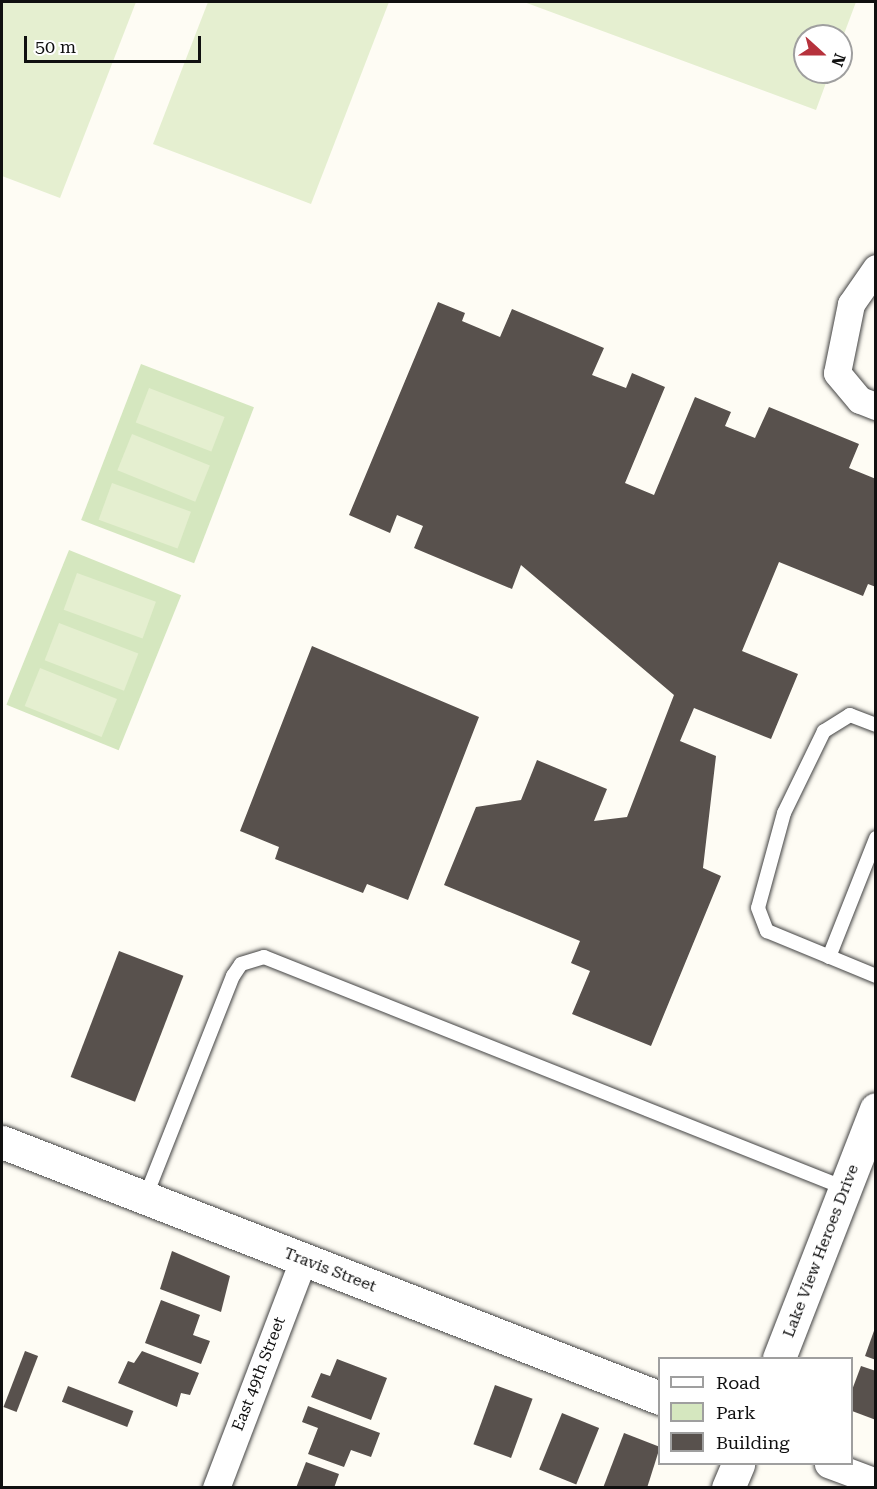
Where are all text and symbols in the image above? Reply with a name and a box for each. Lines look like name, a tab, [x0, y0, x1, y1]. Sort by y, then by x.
scale bar	[27, 24, 204, 62]
north arrow	[793, 24, 853, 84]
text: 50 m	[35, 36, 76, 57]
text: N	[827, 51, 849, 69]
street label: Lake View Heroes Drive	[779, 1162, 863, 1340]
street label: Travis Street	[281, 1244, 379, 1296]
street label: East 49th Street	[228, 1314, 290, 1434]
legend	[658, 1357, 853, 1465]
text: Road	[716, 1372, 760, 1393]
text: Park	[716, 1402, 756, 1423]
text: Building	[716, 1432, 790, 1453]

